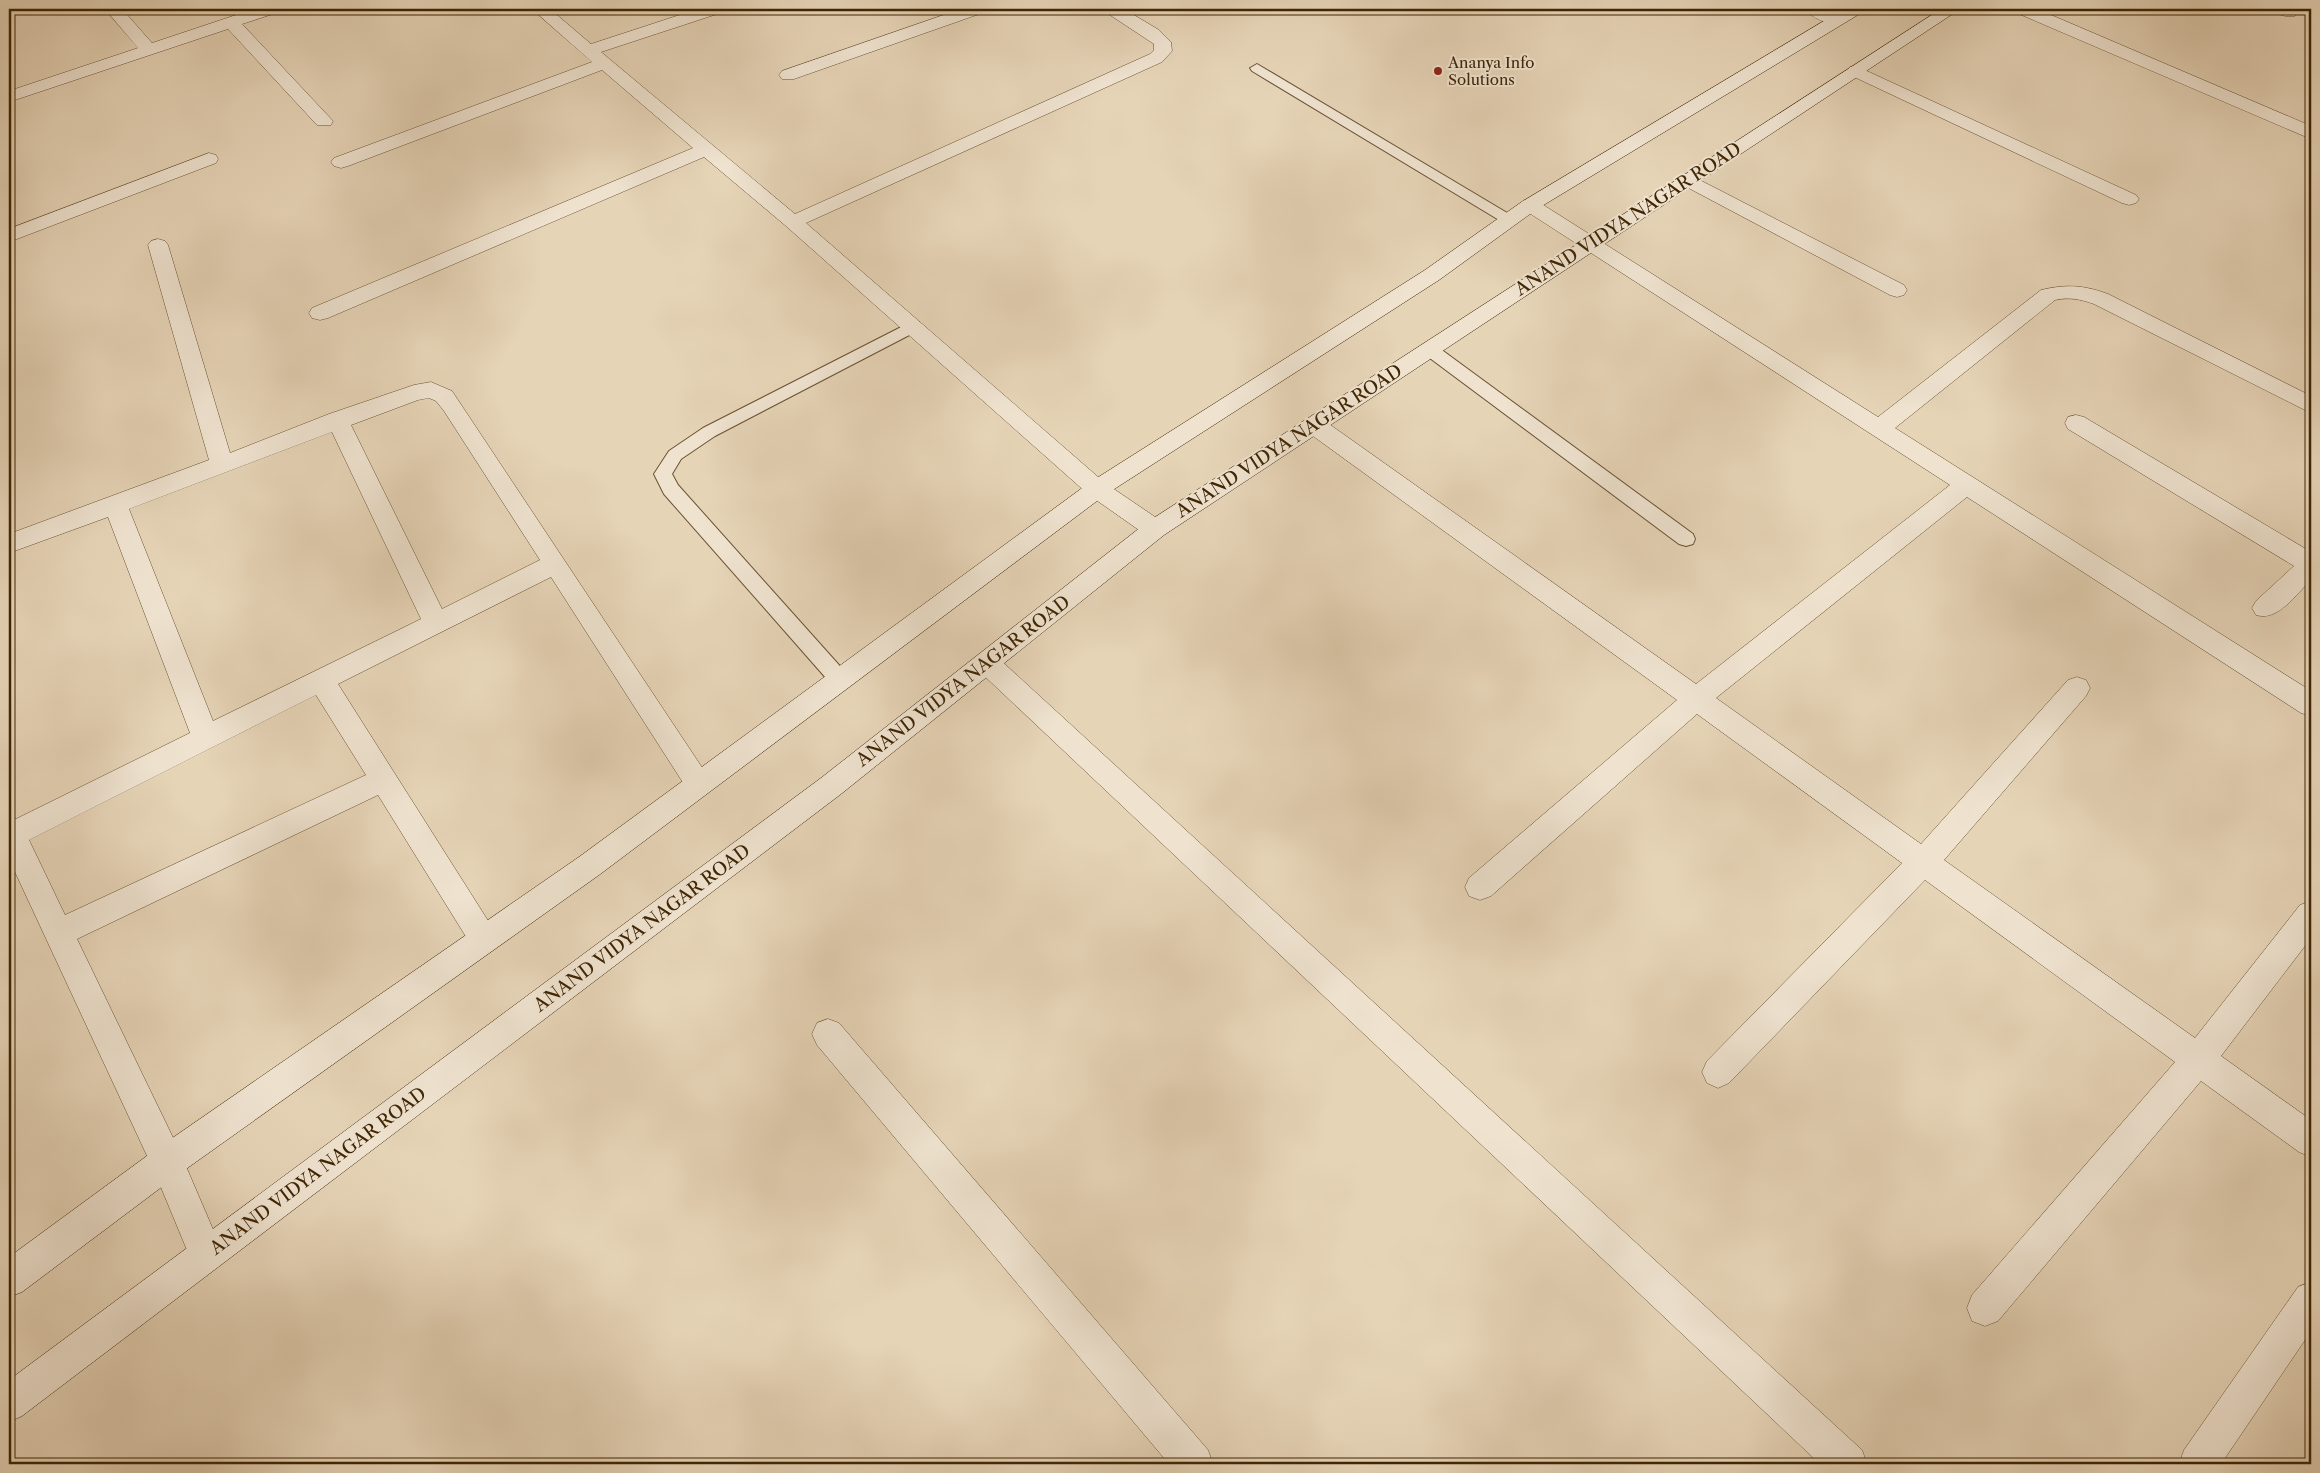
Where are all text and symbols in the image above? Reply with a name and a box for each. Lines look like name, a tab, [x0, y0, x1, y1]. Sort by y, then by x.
place label: Ananya Info Solutions	[1447, 53, 1535, 89]
marker: Ananya Info Solutions	[1432, 65, 1444, 77]
street label: ANAND VIDYA NAGAR ROAD	[1510, 138, 1745, 301]
street label: ANAND VIDYA NAGAR ROAD	[1171, 360, 1406, 523]
street label: ANAND VIDYA NAGAR ROAD	[851, 591, 1074, 772]
street label: ANAND VIDYA NAGAR ROAD	[529, 839, 754, 1017]
street label: ANAND VIDYA NAGAR ROAD	[205, 1082, 430, 1260]

